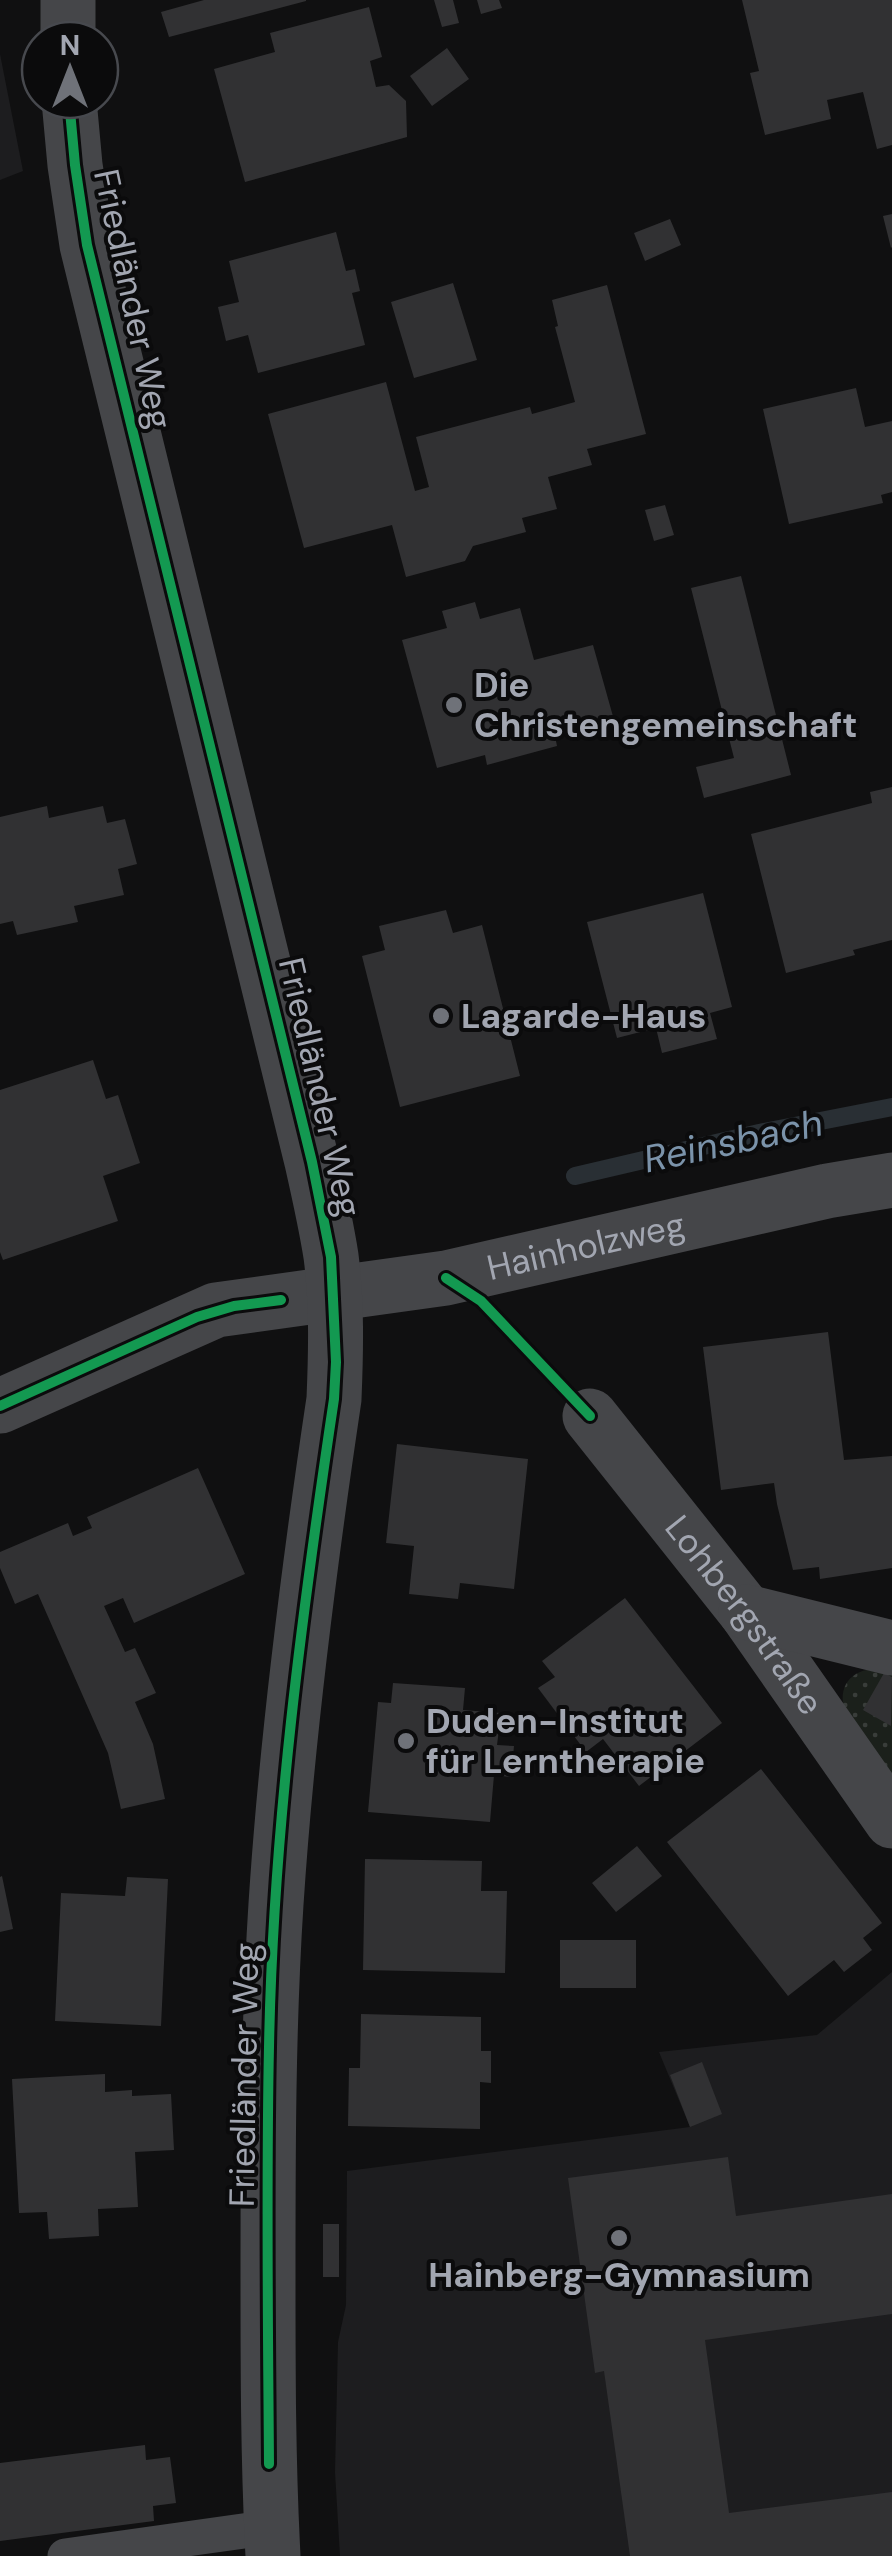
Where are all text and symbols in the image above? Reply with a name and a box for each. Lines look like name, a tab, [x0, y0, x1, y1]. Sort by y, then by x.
north arrow	[20, 20, 120, 120]
text: N	[60, 27, 80, 64]
street label: Friedländer Weg	[83, 165, 183, 433]
place label: Die Christengemeinschaft	[474, 662, 857, 748]
marker: Die Christengemeinschaft	[443, 694, 465, 716]
street label: Friedländer Weg	[268, 953, 372, 1221]
place label: Lagarde-Haus	[461, 993, 706, 1039]
marker: Lagarde-Haus	[430, 1005, 452, 1027]
water label: Reinsbach	[639, 1098, 827, 1184]
street label: Hainholzweg	[482, 1201, 689, 1291]
street label: Lohbergstraße	[655, 1506, 834, 1724]
place label: Duden-Institut für Lerntherapie	[426, 1698, 705, 1784]
marker: Duden-Institut für Lerntherapie	[395, 1730, 417, 1752]
street label: Friedländer Weg	[219, 1942, 269, 2208]
marker: Hainberg-Gymnasium	[608, 2227, 630, 2249]
place label: Hainberg-Gymnasium	[428, 2252, 810, 2298]

